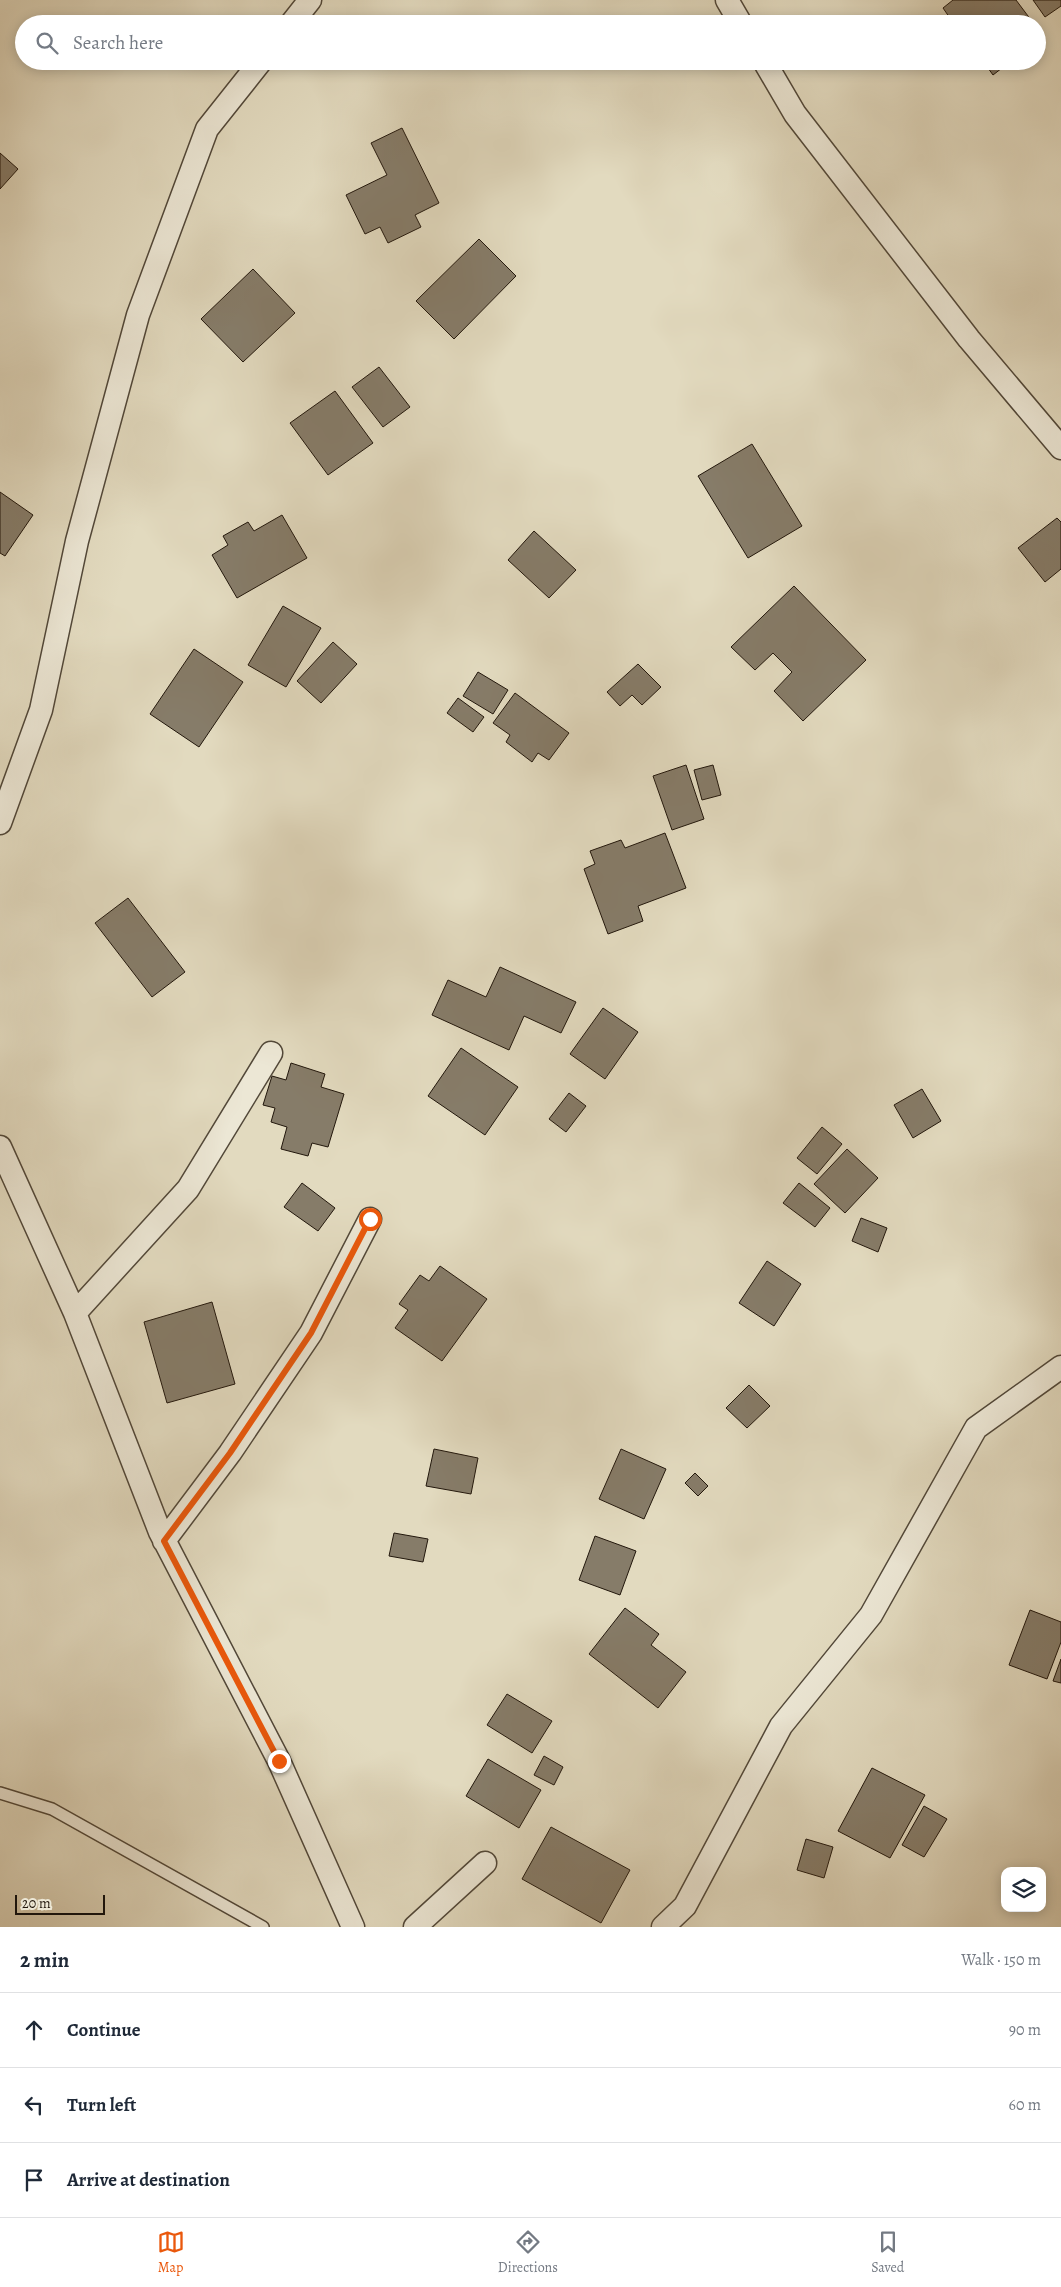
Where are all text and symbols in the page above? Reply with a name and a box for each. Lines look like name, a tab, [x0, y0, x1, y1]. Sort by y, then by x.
search box	[15, 15, 1046, 70]
icon: search	[33, 29, 61, 57]
text: Search here	[73, 30, 163, 56]
route start	[359, 1208, 382, 1231]
route end	[268, 1750, 291, 1773]
map controls	[1001, 1867, 1046, 1912]
button: layers	[1001, 1867, 1046, 1912]
scale bar	[15, 1892, 105, 1915]
text: 20 m	[22, 1894, 51, 1913]
text: 2 min	[20, 1946, 69, 1974]
text: Walk · 150 m	[961, 1949, 1041, 1971]
icon: ahead	[20, 2016, 48, 2044]
text: Continue	[67, 2017, 141, 2043]
text: 90 m	[1009, 2019, 1041, 2041]
icon: left	[20, 2091, 48, 2119]
text: Turn left	[67, 2092, 136, 2118]
text: 60 m	[1009, 2094, 1041, 2116]
icon: arrive	[20, 2166, 48, 2194]
text: Arrive at destination	[67, 2167, 230, 2193]
tab: Map	[157, 2228, 185, 2277]
tab: Directions	[498, 2228, 558, 2277]
tab: Saved	[871, 2228, 904, 2277]

